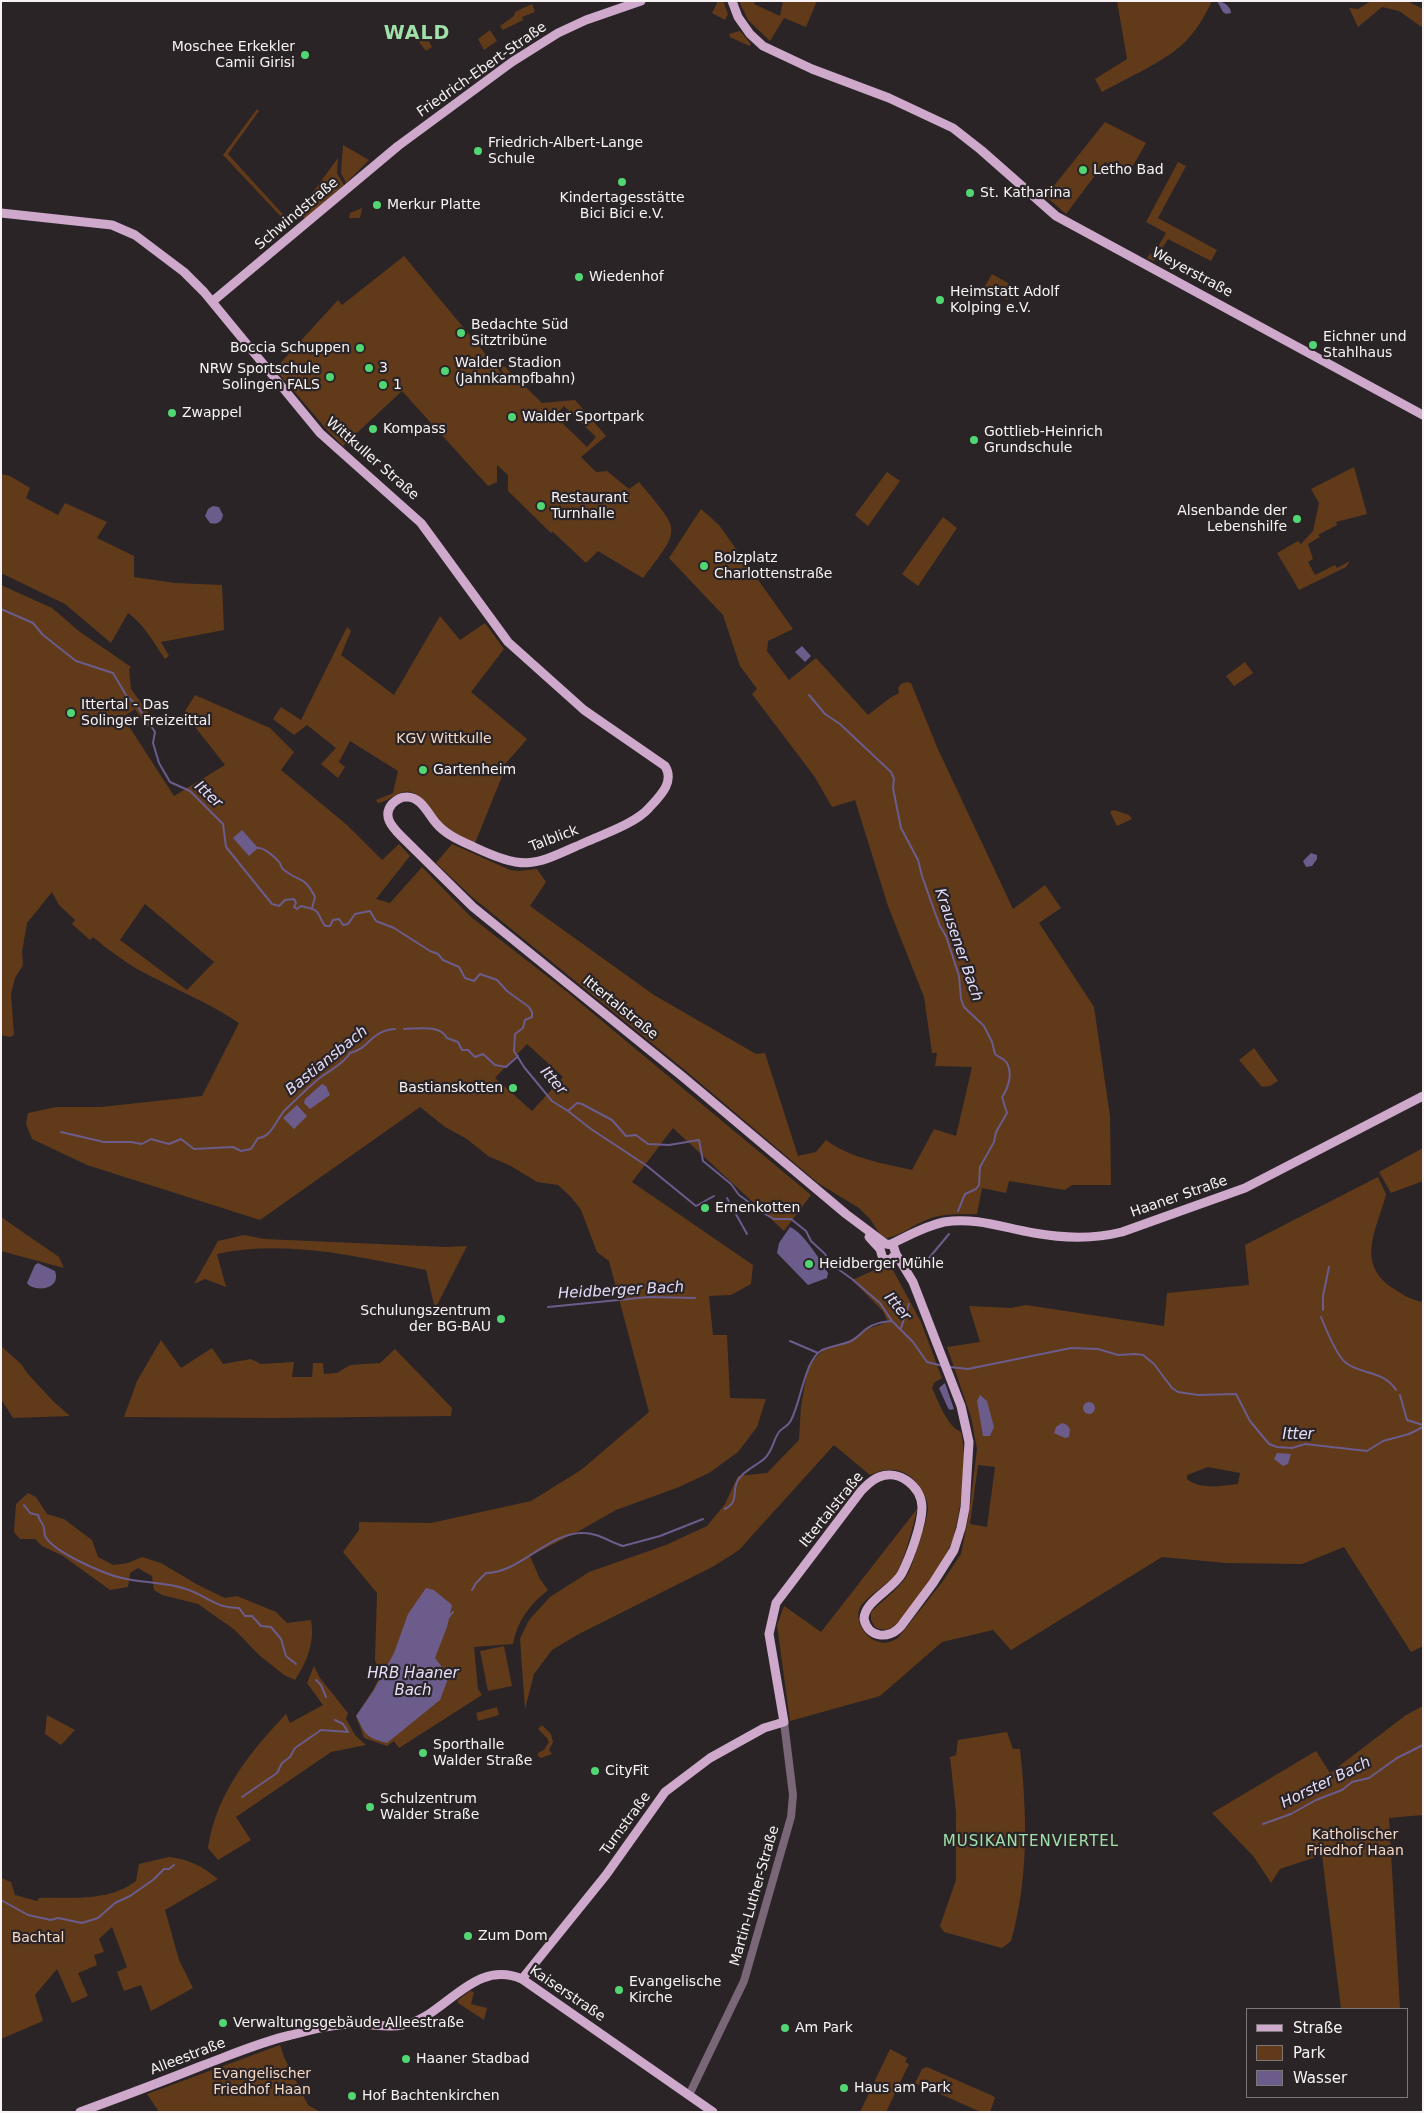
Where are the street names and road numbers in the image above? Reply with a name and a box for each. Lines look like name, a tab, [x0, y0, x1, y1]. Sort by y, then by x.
street label: Friedrich-Ebert-Straße	[414, 19, 550, 121]
street label: Schwindstraße	[252, 174, 342, 254]
street label: Weyerstraße	[1149, 245, 1235, 301]
street label: Wittkuller Straße	[322, 414, 422, 504]
street label: Talblick	[527, 822, 581, 856]
street label: Ittertalstraße	[579, 973, 661, 1043]
street label: Haaner Straße	[1128, 1173, 1230, 1221]
street label: Ittertalstraße	[797, 1469, 867, 1551]
street label: Turnstraße	[597, 1789, 655, 1859]
street label: Martin-Luther-Straße	[727, 1824, 783, 1968]
street label: Kaiserstraße	[526, 1963, 608, 2025]
street label: Alleestraße	[148, 2035, 228, 2079]

